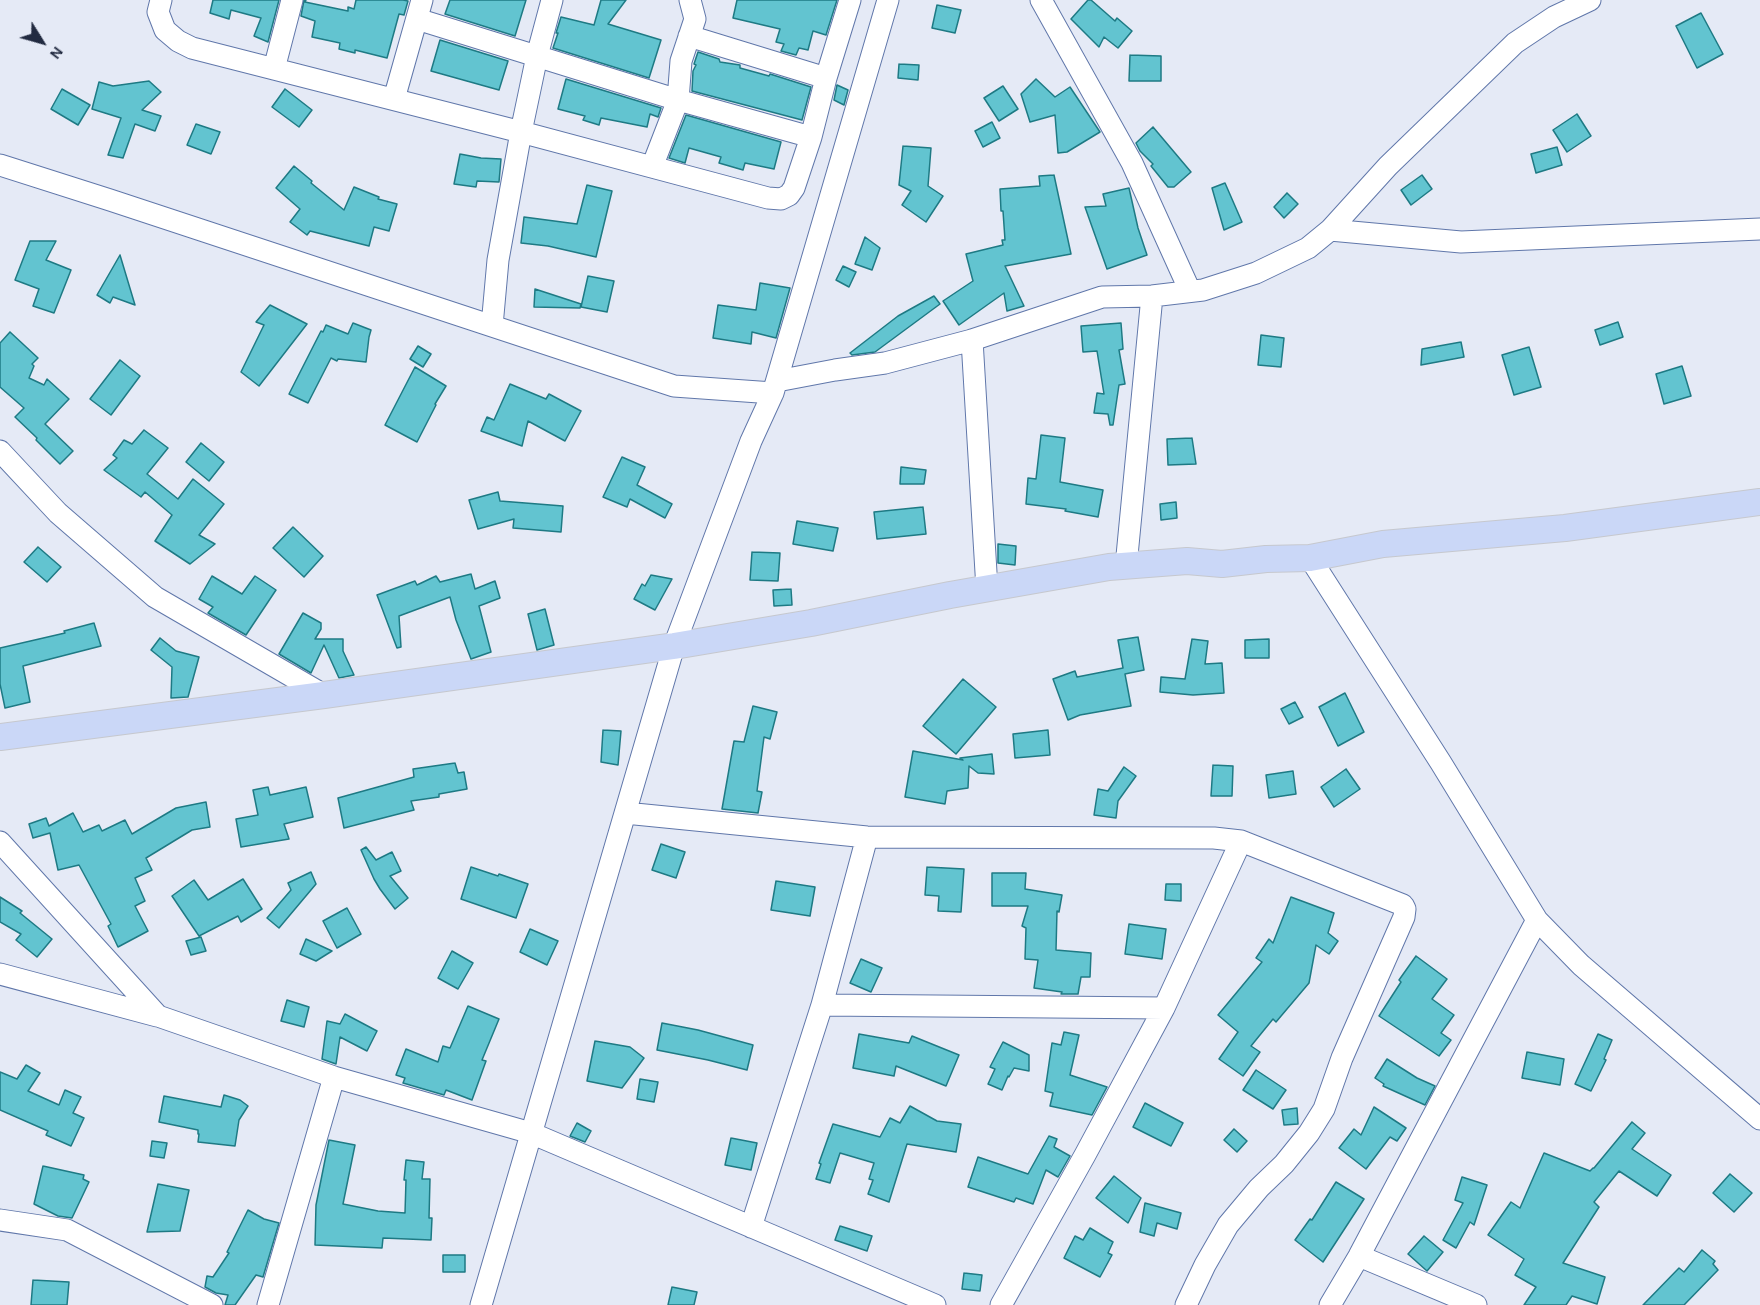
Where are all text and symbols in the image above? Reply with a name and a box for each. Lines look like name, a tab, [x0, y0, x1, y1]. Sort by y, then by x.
north arrow	[12, 12, 72, 72]
text: N	[46, 43, 68, 63]

